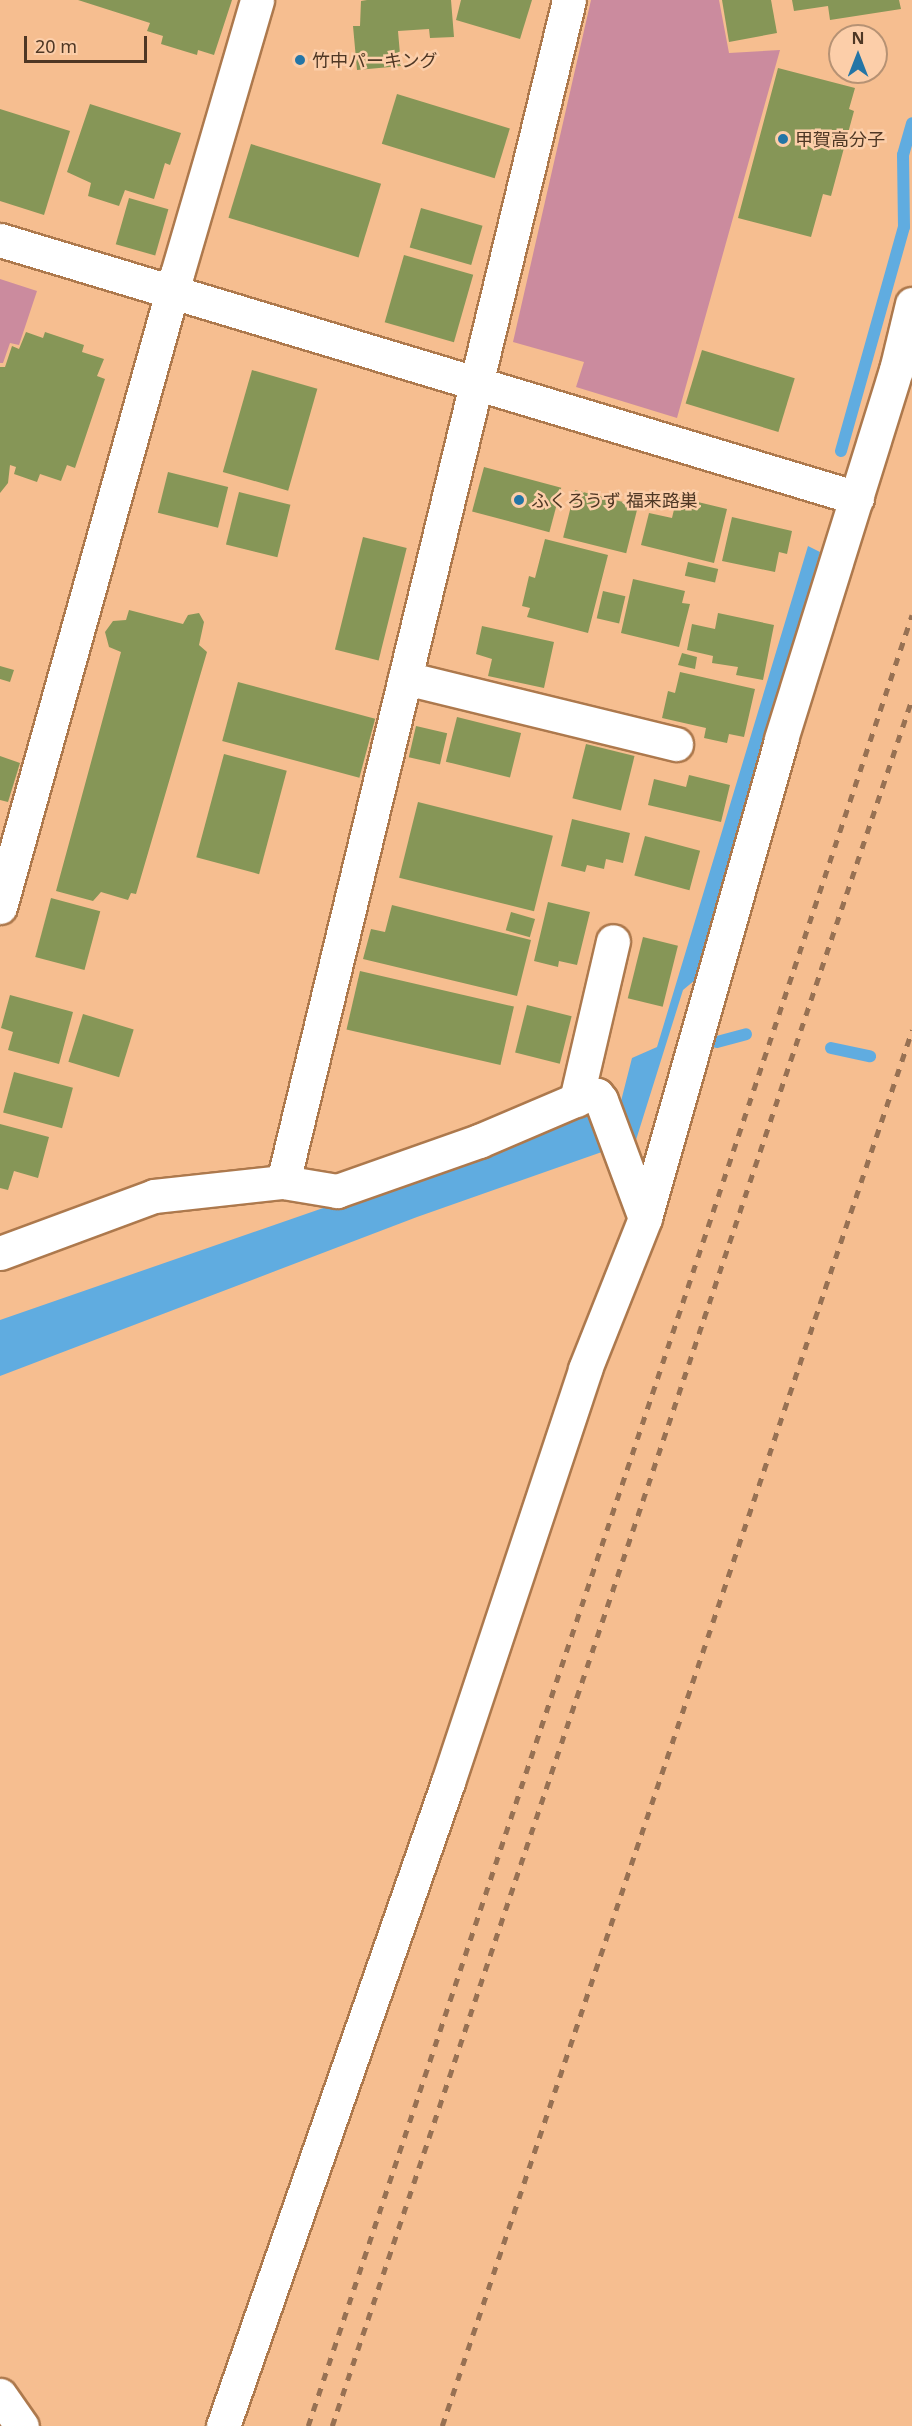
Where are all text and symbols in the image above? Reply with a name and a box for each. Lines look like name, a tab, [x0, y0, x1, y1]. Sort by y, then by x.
scale bar	[27, 24, 150, 62]
north arrow	[828, 24, 888, 84]
text: N	[851, 27, 865, 49]
text: 20 m	[35, 34, 77, 58]
place label: 竹中パーキング	[312, 49, 438, 71]
marker: 竹中パーキング	[293, 53, 307, 67]
place label: 甲賀高分子	[795, 128, 885, 150]
marker: 甲賀高分子	[776, 132, 790, 146]
place label: ふくろうず 福来路巣	[531, 489, 698, 511]
marker: ふくろうず 福来路巣	[512, 493, 526, 507]

